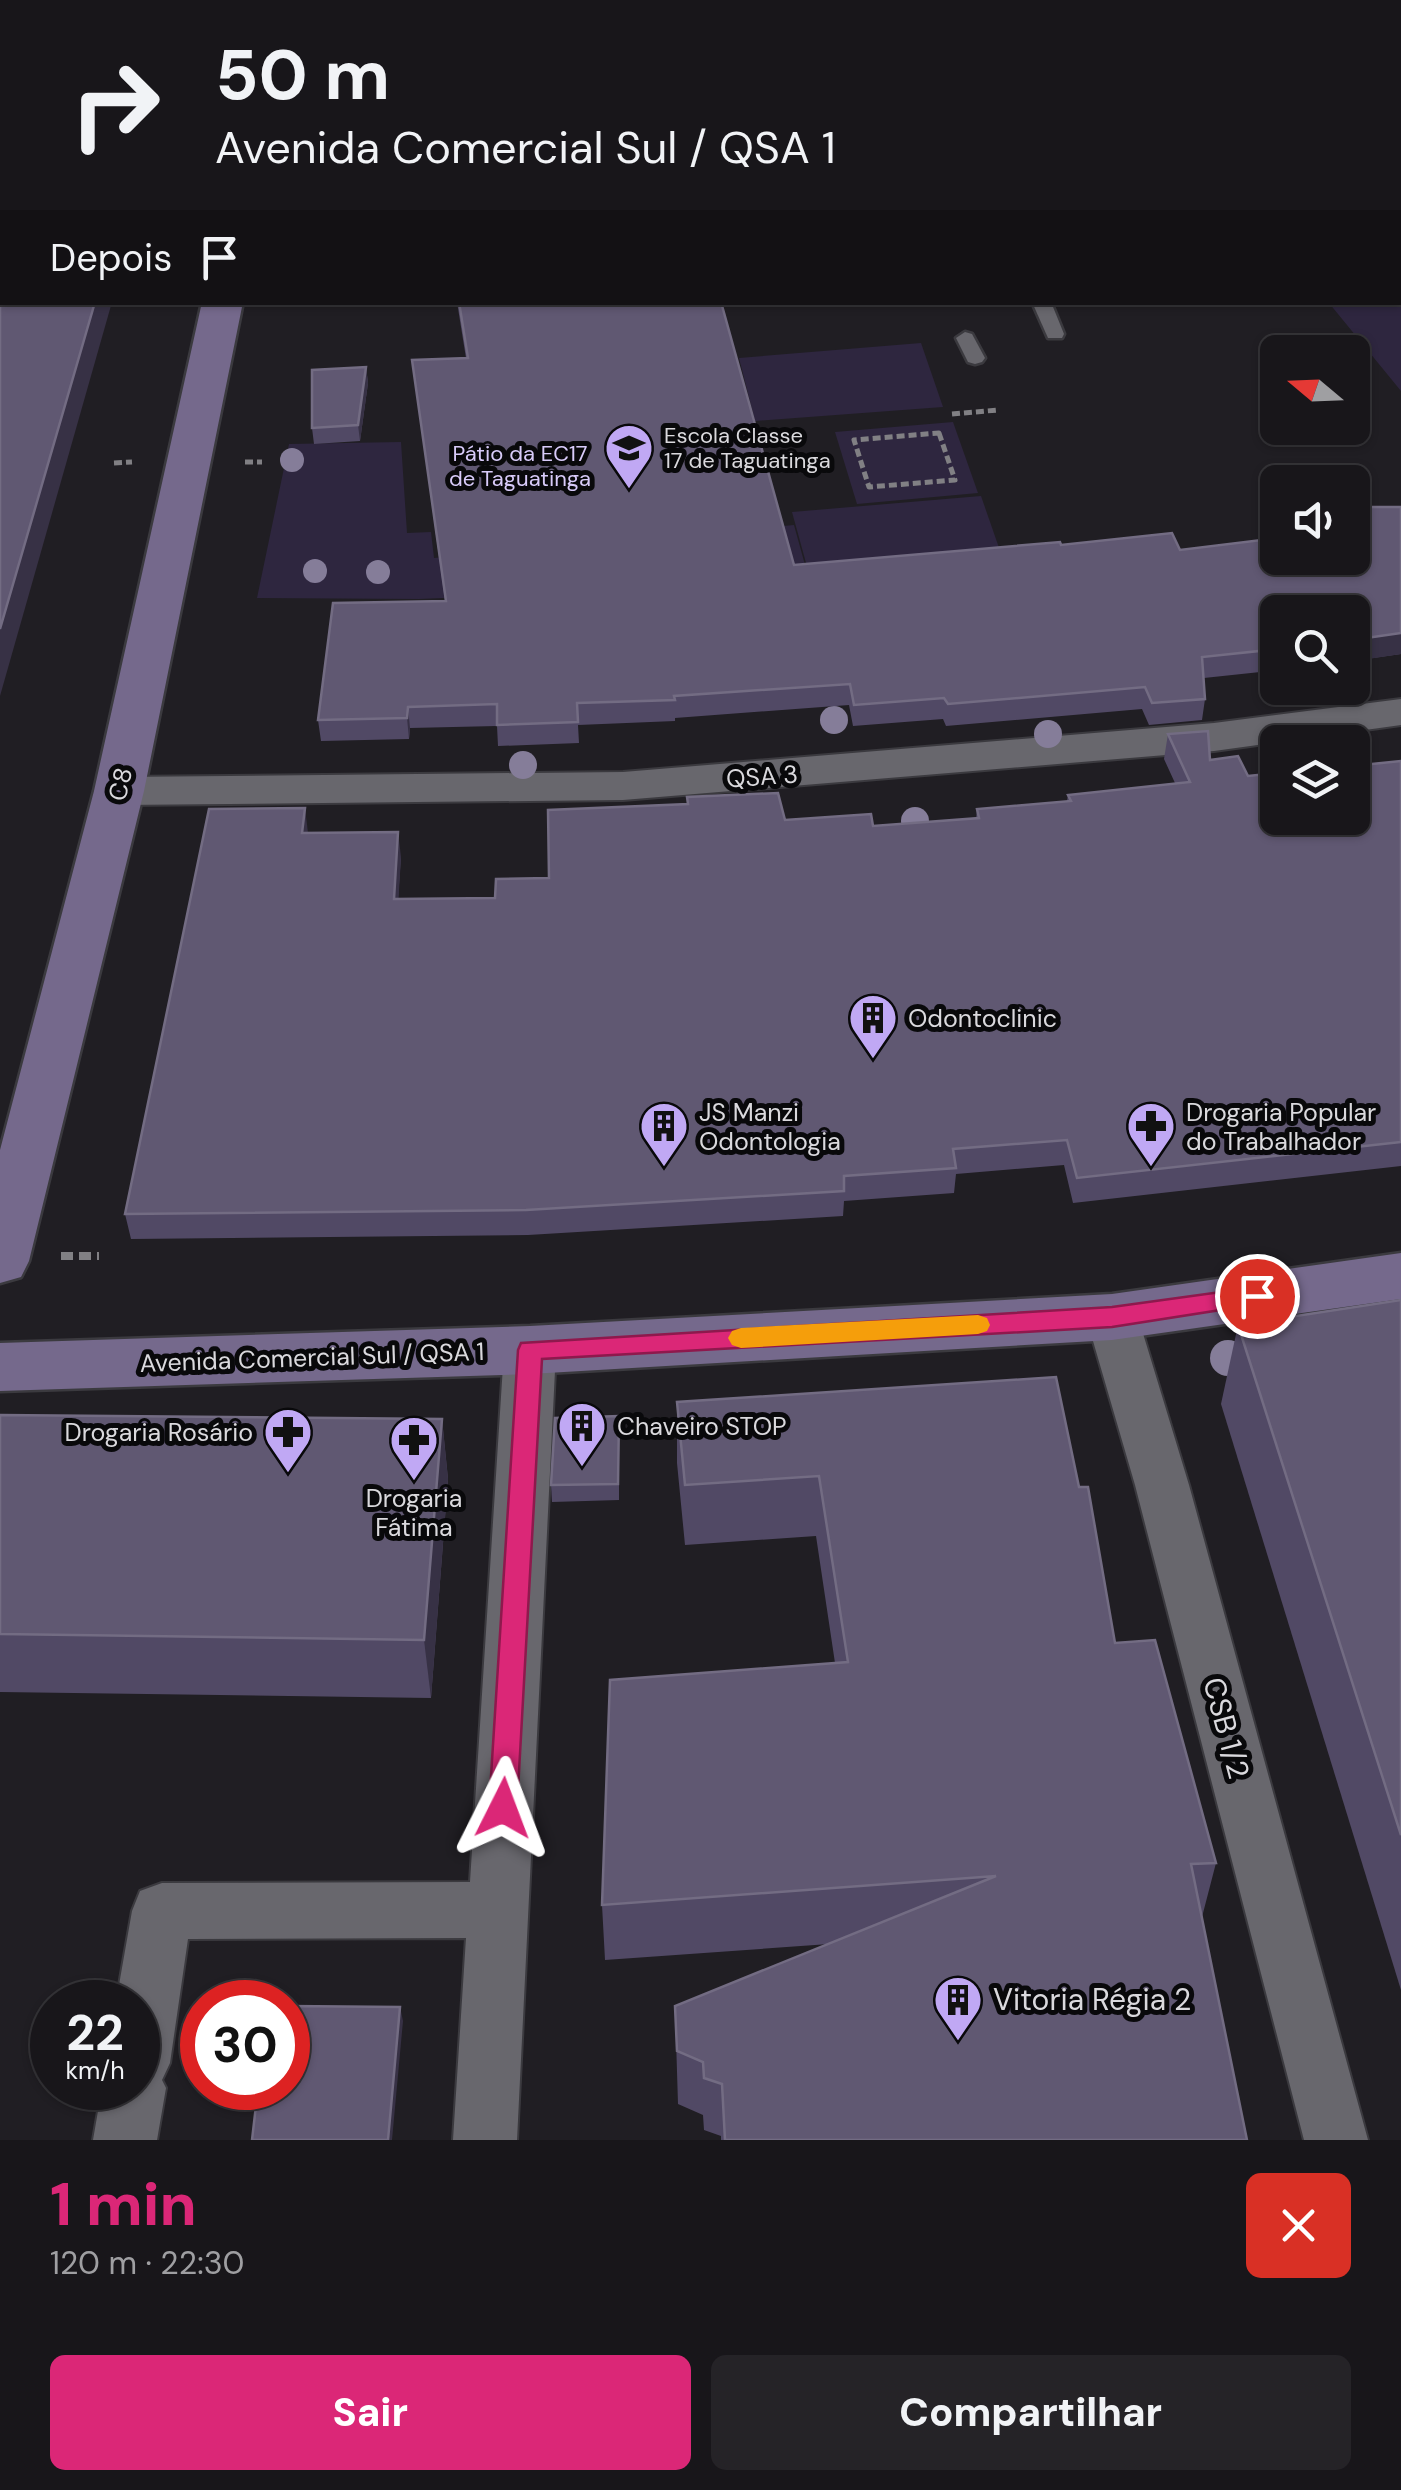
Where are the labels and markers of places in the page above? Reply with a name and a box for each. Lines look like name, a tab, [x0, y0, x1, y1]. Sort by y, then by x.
place label: Escola Classe 17 de Taguatinga	[664, 421, 831, 475]
school or university icon: Escola Classe 17 de Taguatinga	[603, 422, 655, 490]
building icon: Odontoclinic	[847, 992, 899, 1060]
place label: Odontoclinic	[908, 1002, 1057, 1035]
place label: JS Manzi Odontologia	[699, 1096, 841, 1158]
place label: Drogaria Popular do Trabalhador	[1186, 1096, 1376, 1158]
building icon: JS Manzi Odontologia	[638, 1100, 690, 1168]
pharmacy icon: Drogaria Popular do Trabalhador	[1125, 1100, 1177, 1168]
pin	[1215, 1254, 1300, 1339]
building icon: Chaveiro STOP	[556, 1400, 608, 1468]
pharmacy icon: Drogaria Rosário	[262, 1406, 314, 1474]
place label: Chaveiro STOP	[617, 1410, 786, 1443]
pharmacy icon: Drogaria Fátima	[388, 1414, 440, 1482]
place label: Drogaria Rosário	[65, 1416, 253, 1449]
place label: Drogaria Fátima	[366, 1482, 462, 1544]
building icon: Vitoria Régia 2	[932, 1974, 984, 2042]
place label: Vitoria Régia 2	[993, 1980, 1191, 2019]

